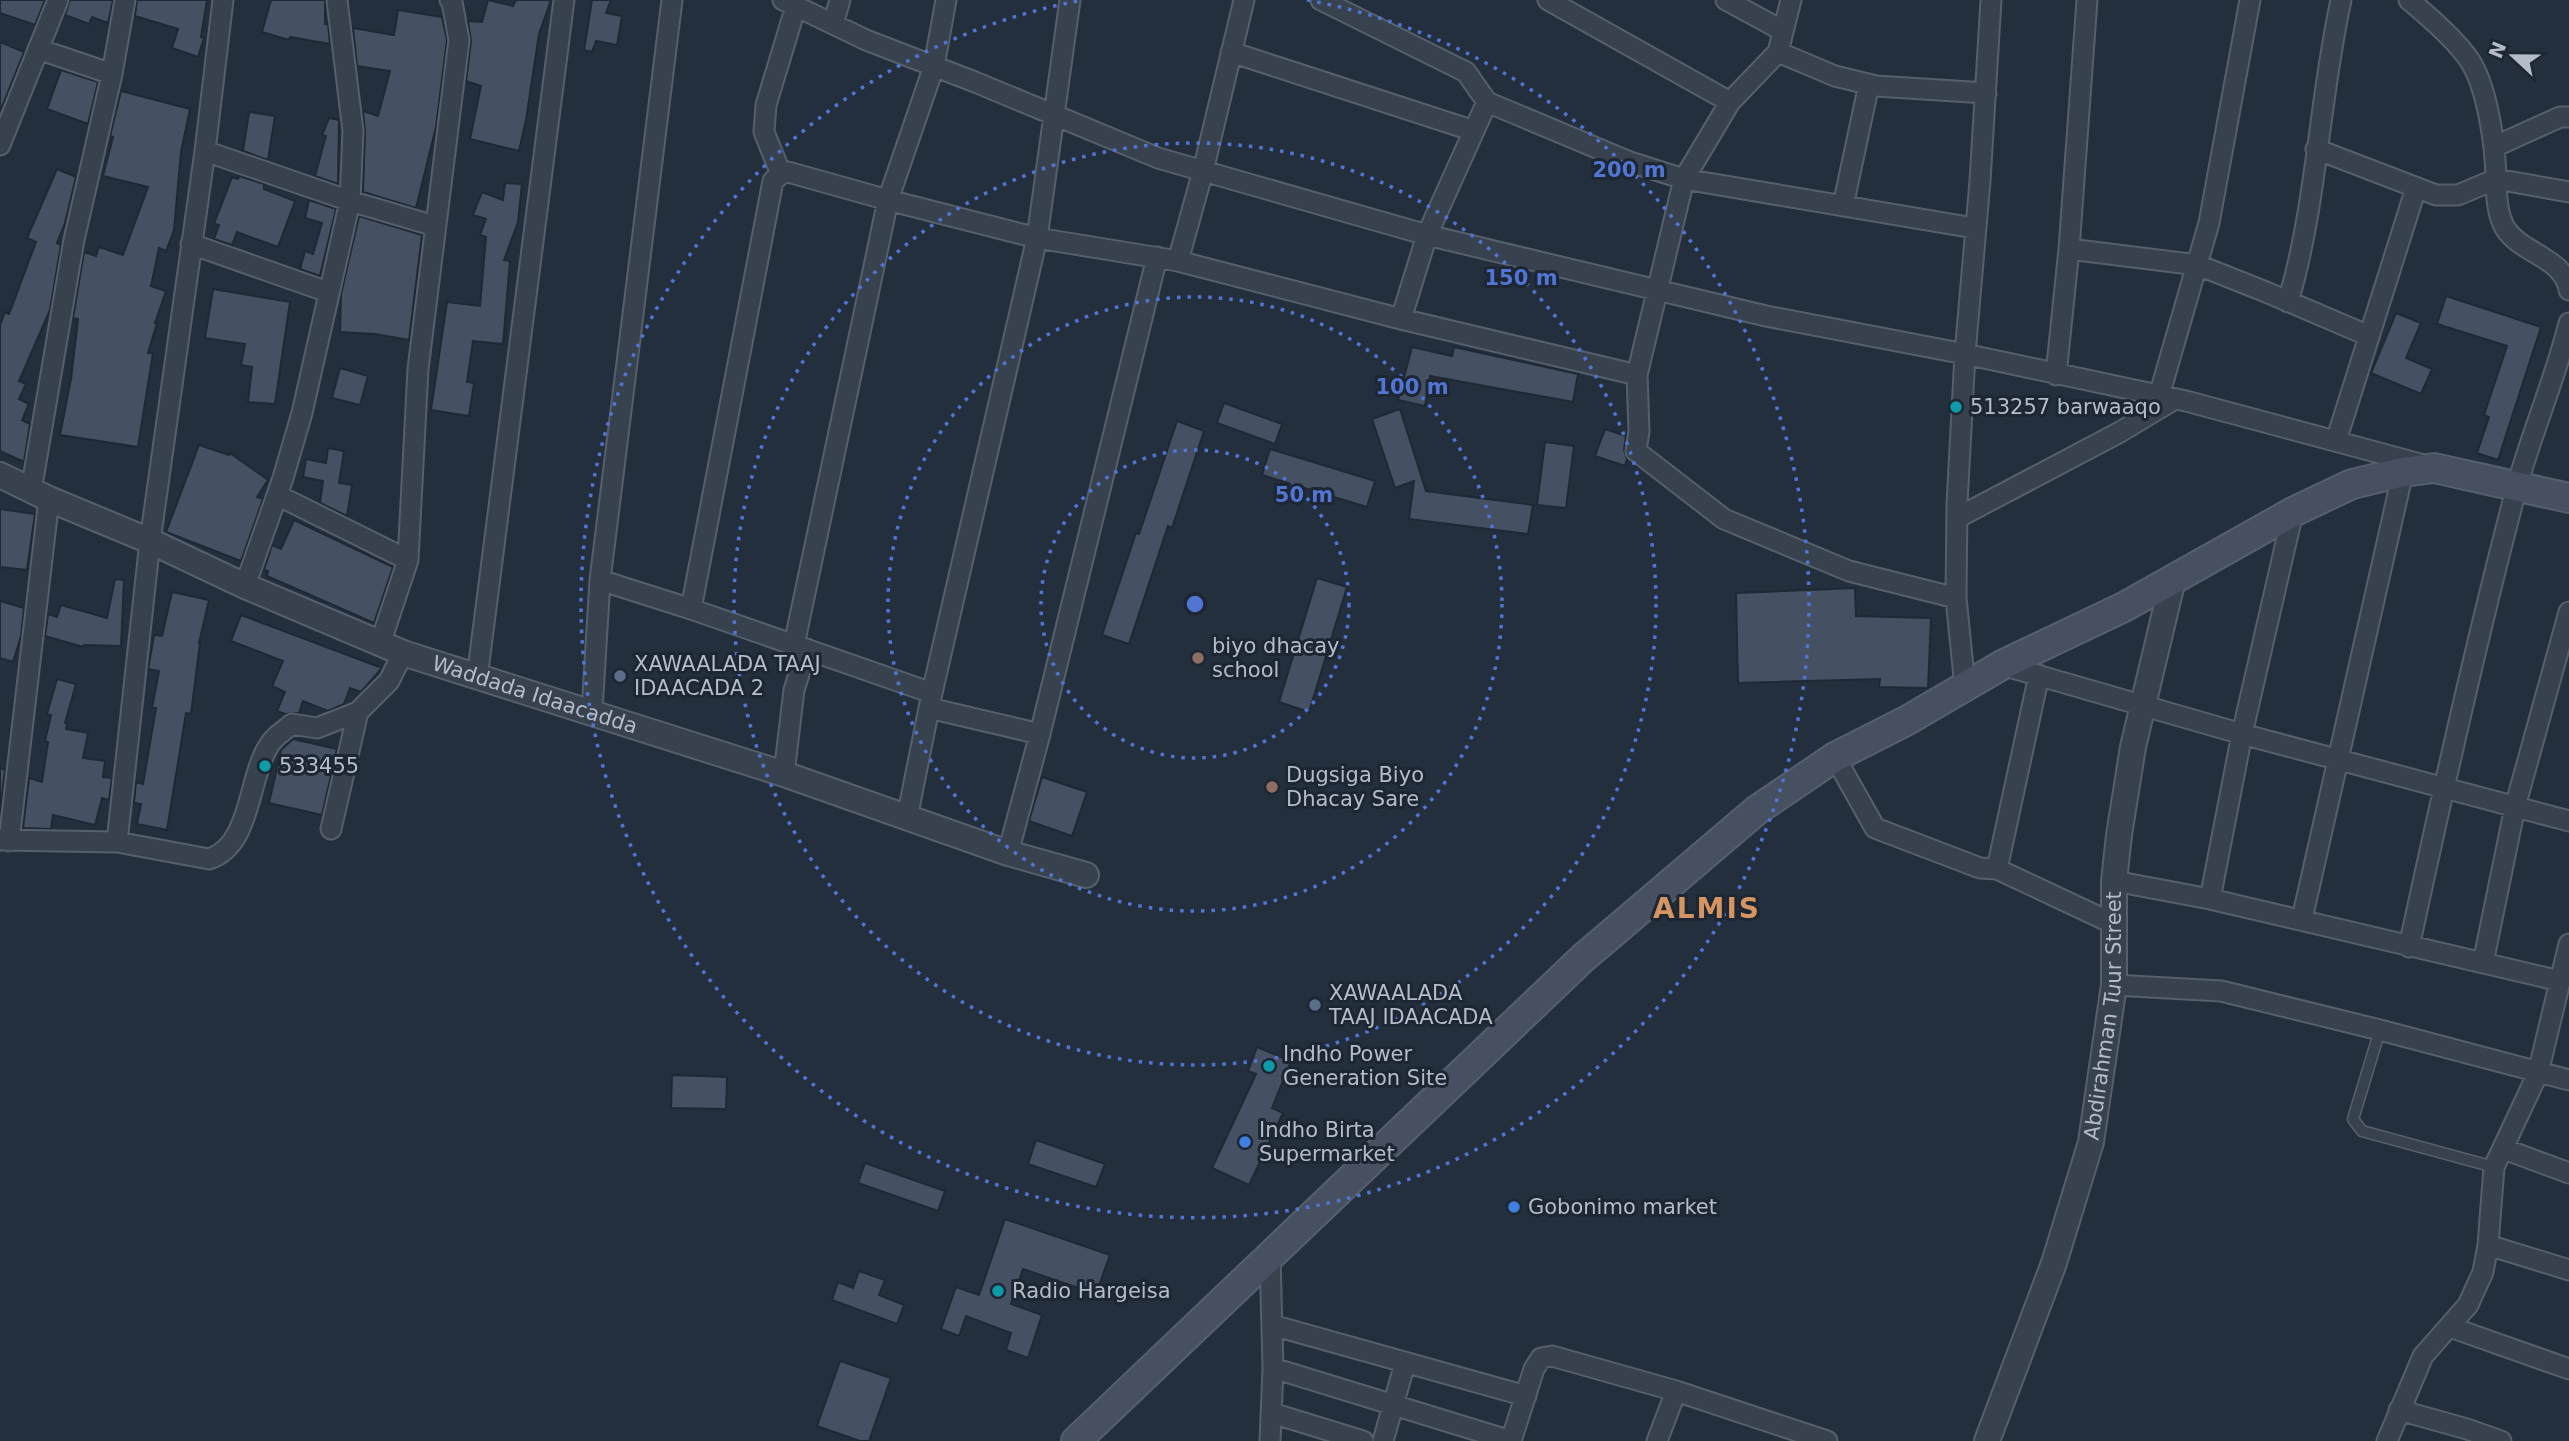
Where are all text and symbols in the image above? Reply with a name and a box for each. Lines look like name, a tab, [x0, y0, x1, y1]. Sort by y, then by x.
north arrow	[2478, 21, 2548, 91]
text: N	[2484, 38, 2510, 61]
text: 200 m	[1592, 158, 1666, 182]
text: 150 m	[1484, 266, 1558, 290]
text: 100 m	[1375, 375, 1449, 399]
place label: 513257 barwaaqo	[1970, 395, 2161, 419]
marker: 513257 barwaaqo	[1948, 399, 1964, 415]
text: 50 m	[1275, 483, 1333, 507]
centre of rings	[1183, 592, 1207, 616]
place label: biyo dhacay school	[1212, 634, 1339, 682]
marker: biyo dhacay school	[1190, 650, 1206, 666]
street label: Waddada Idaacadda	[429, 651, 640, 739]
place label: XAWAALADA TAAJ IDAACADA 2	[634, 652, 821, 700]
marker: XAWAALADA TAAJ IDAACADA 2	[612, 668, 628, 684]
place label: 533455	[279, 754, 359, 778]
marker: 533455	[257, 758, 273, 774]
place label: Dugsiga Biyo Dhacay Sare	[1286, 763, 1424, 811]
marker: Dugsiga Biyo Dhacay Sare	[1264, 779, 1280, 795]
street label: Abdirahman Tuur Street	[2079, 891, 2126, 1142]
district label: ALMIS	[1653, 892, 1761, 925]
place label: XAWAALADA TAAJ IDAACADA	[1328, 981, 1493, 1029]
marker: XAWAALADA TAAJ IDAACADA	[1307, 997, 1323, 1013]
place label: Indho Power Generation Site	[1283, 1042, 1447, 1090]
marker: Indho Power Generation Site	[1261, 1058, 1277, 1074]
place label: Indho Birta Supermarket	[1259, 1118, 1395, 1166]
marker: Indho Birta Supermarket	[1237, 1134, 1253, 1150]
place label: Gobonimo market	[1528, 1195, 1717, 1219]
marker: Gobonimo market	[1506, 1199, 1522, 1215]
place label: Radio Hargeisa	[1012, 1279, 1171, 1303]
marker: Radio Hargeisa	[990, 1283, 1006, 1299]

